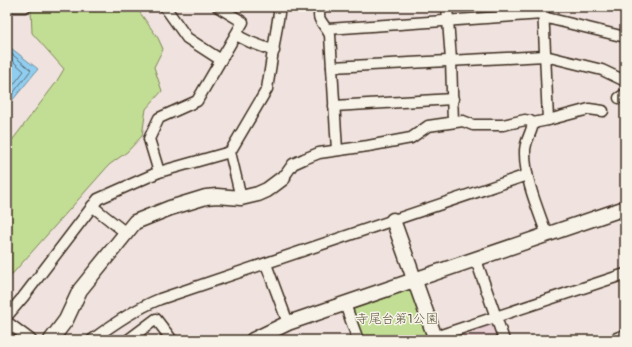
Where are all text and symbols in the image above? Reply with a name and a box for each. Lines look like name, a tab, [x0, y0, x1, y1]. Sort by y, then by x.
park label: 寺尾台第1公園	[355, 311, 439, 327]

